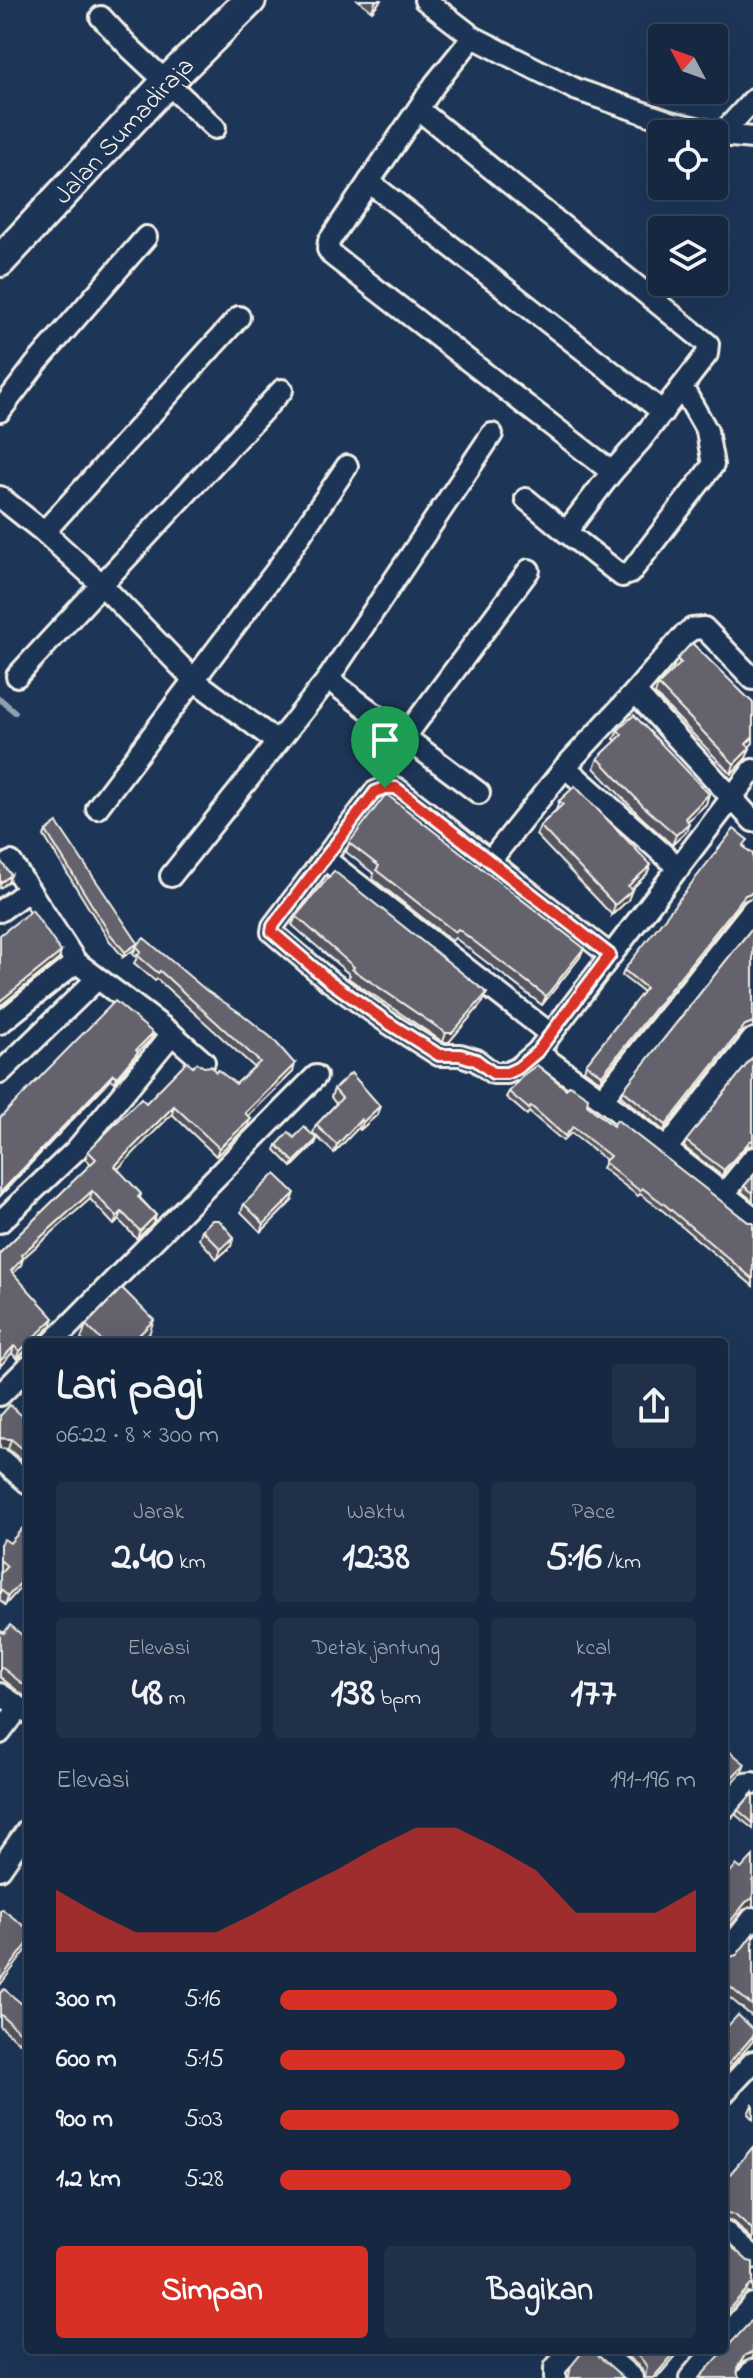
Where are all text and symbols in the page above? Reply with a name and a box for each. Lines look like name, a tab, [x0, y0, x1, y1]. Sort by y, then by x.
north arrow	[648, 24, 728, 104]
map controls	[648, 24, 728, 296]
street label: Jalan Sumadiraja	[46, 49, 204, 214]
button: locate	[648, 120, 728, 200]
button: layers	[648, 216, 728, 296]
pin	[351, 706, 419, 788]
icon: arrive	[363, 718, 407, 762]
text: Lari pagi	[56, 1355, 204, 1419]
button: share	[612, 1364, 696, 1448]
text: 06:22 · 8 × 300 m	[56, 1417, 219, 1455]
text: Jarak	[133, 1497, 184, 1529]
text: Waktu	[347, 1497, 405, 1529]
text: Pace	[572, 1497, 615, 1529]
text: 2.40	[112, 1529, 173, 1588]
text: 12:38	[342, 1529, 410, 1588]
text: 5:16	[546, 1529, 602, 1588]
text: km	[173, 1547, 206, 1579]
text: /km	[602, 1547, 641, 1579]
text: Elevasi	[127, 1633, 190, 1665]
text: Detak jantung	[312, 1633, 440, 1665]
text: kcal	[576, 1633, 611, 1665]
text: 48	[132, 1665, 163, 1724]
text: 138	[331, 1665, 375, 1724]
text: 177	[570, 1665, 616, 1724]
text: m	[163, 1683, 186, 1715]
text: bpm	[375, 1683, 421, 1715]
text: Elevasi	[56, 1762, 130, 1800]
text: 191–196 m	[610, 1762, 696, 1800]
text: 300 m	[56, 1981, 116, 2019]
text: 5:16	[184, 1981, 221, 2019]
text: 600 m	[56, 2041, 117, 2079]
text: 5:15	[184, 2041, 224, 2079]
text: 900 m	[56, 2101, 113, 2139]
text: 5:03	[184, 2101, 223, 2139]
text: 1.2 km	[56, 2161, 121, 2199]
text: 5:28	[184, 2161, 224, 2199]
button: Simpan	[56, 2246, 368, 2338]
button: Bagikan	[384, 2246, 696, 2338]

